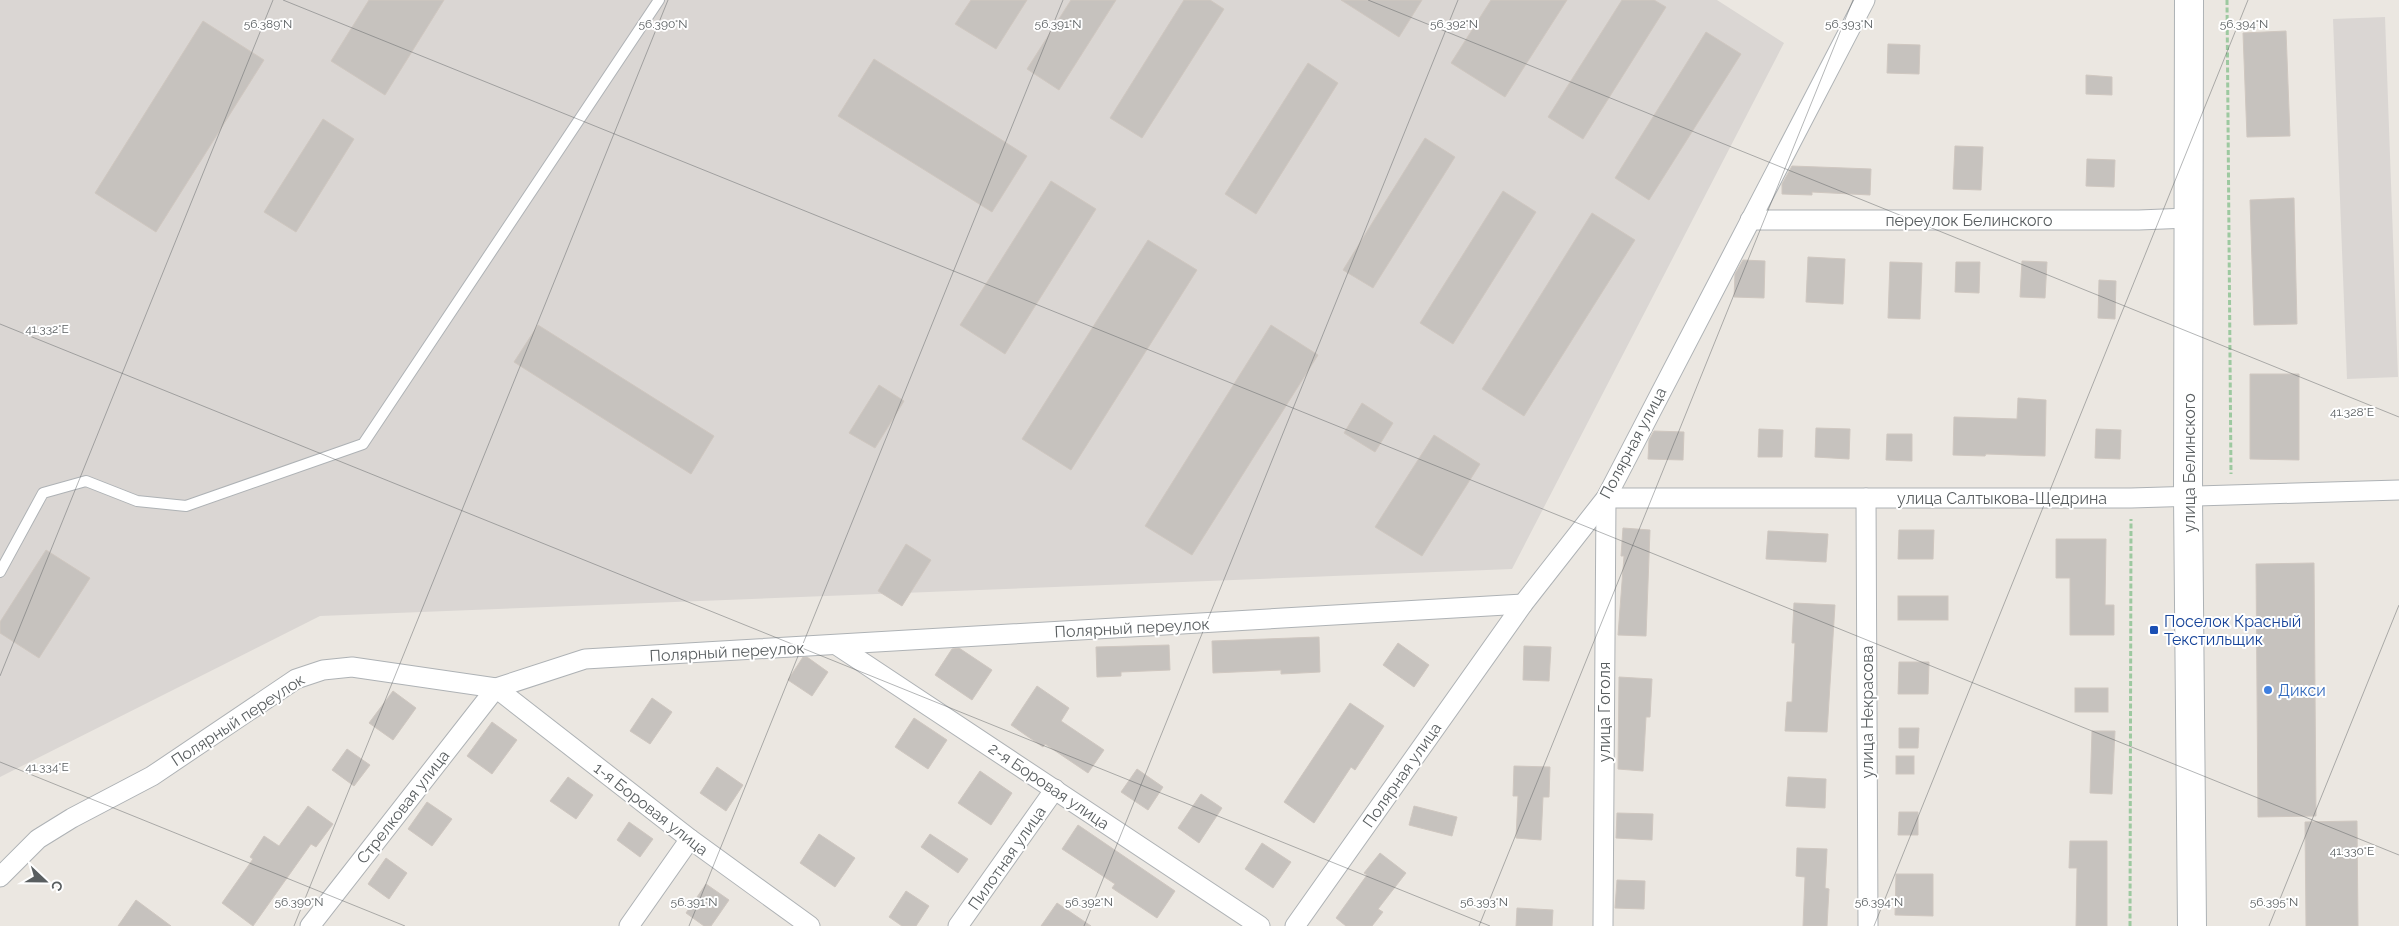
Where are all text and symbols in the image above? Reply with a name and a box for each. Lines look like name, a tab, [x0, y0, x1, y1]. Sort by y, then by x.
text: 56.389°N	[244, 17, 292, 31]
text: 56.390°N	[638, 17, 688, 31]
text: 56.391°N	[1035, 17, 1081, 31]
text: 56.392°N	[1430, 17, 1478, 31]
text: 56.393°N	[1825, 17, 1873, 31]
text: 56.394°N	[2220, 17, 2268, 31]
street label: переулок Белинского	[1885, 211, 2053, 230]
text: 41.332°E	[25, 322, 69, 336]
street label: Полярная улица	[1596, 384, 1670, 502]
street label: улица Белинского	[2180, 393, 2199, 533]
text: 41.328°E	[2330, 405, 2374, 419]
street label: улица Салтыкова-Щедрина	[1897, 489, 2107, 508]
place label: Поселок Красный Текстильщик	[2164, 612, 2301, 649]
street label: Полярный переулок	[1054, 614, 1210, 642]
marker: Поселок Красный Текстильщик	[2148, 624, 2160, 636]
street label: Полярный переулок	[649, 638, 805, 666]
street label: улица Некрасова	[1858, 646, 1877, 778]
street label: улица Гоголя	[1595, 662, 1614, 762]
street label: Полярный переулок	[168, 670, 308, 770]
place label: Дикси	[2278, 681, 2326, 700]
marker: Дикси	[2262, 684, 2274, 696]
street label: Полярная улица	[1359, 719, 1445, 831]
street label: 2-я Боровая улица	[985, 739, 1113, 833]
street label: Стрелковая улица	[353, 746, 453, 868]
street label: 1-я Боровая улица	[590, 759, 712, 859]
text: 41.334°E	[25, 760, 69, 774]
street label: Пилотная улица	[964, 802, 1050, 914]
text: 41.330°E	[2330, 844, 2374, 858]
north arrow	[20, 856, 70, 906]
text: С	[48, 878, 66, 894]
text: 56.390°N	[274, 895, 324, 909]
text: 56.391°N	[671, 895, 717, 909]
text: 56.392°N	[1065, 895, 1113, 909]
text: 56.393°N	[1460, 895, 1508, 909]
text: 56.394°N	[1855, 895, 1903, 909]
text: 56.395°N	[2250, 895, 2298, 909]

